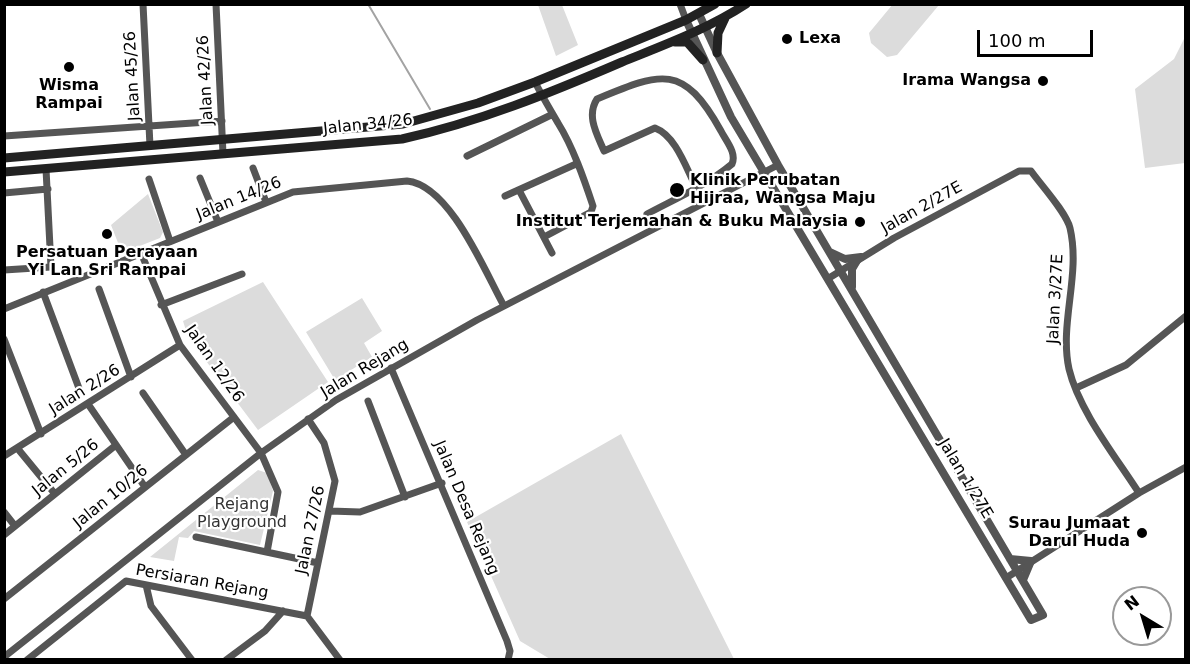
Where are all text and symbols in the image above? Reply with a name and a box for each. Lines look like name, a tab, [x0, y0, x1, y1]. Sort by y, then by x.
scale bar	[980, 18, 1096, 56]
place label: Lexa	[799, 29, 841, 49]
text: 100 m	[988, 30, 1046, 51]
street label: Jalan 45/26	[121, 31, 145, 121]
marker: Lexa	[780, 32, 794, 46]
street label: Jalan 42/26	[194, 35, 218, 125]
marker: Wisma Rampai	[62, 60, 76, 74]
place label: Irama Wangsa	[902, 71, 1031, 91]
marker: Irama Wangsa	[1036, 74, 1050, 88]
place label: Wisma Rampai	[35, 76, 103, 114]
street label: Jalan 34/26	[322, 111, 414, 139]
place label: Klinik Perubatan Hijraa, Wangsa Maju	[690, 171, 876, 209]
street label: Jalan 14/26	[194, 173, 284, 225]
street label: Jalan 2/27E	[878, 178, 966, 238]
marker: Klinik Perubatan Hijraa, Wangsa Maju	[668, 181, 686, 199]
place label: Institut Terjemahan & Buku Malaysia	[516, 212, 848, 232]
marker: Institut Terjemahan & Buku Malaysia	[853, 215, 867, 229]
marker: Persatuan Perayaan Yi Lan Sri Rampai	[100, 227, 114, 241]
place label: Persatuan Perayaan Yi Lan Sri Rampai	[16, 243, 198, 281]
street label: Jalan 3/27E	[1044, 254, 1068, 344]
street label: Jalan 12/26	[180, 322, 248, 406]
street label: Jalan Rejang	[318, 335, 412, 403]
street label: Jalan 2/26	[46, 361, 124, 419]
street label: Jalan 5/26	[29, 435, 103, 501]
street label: Jalan 1/27E	[934, 435, 996, 523]
street label: Jalan Desa Rejang	[429, 438, 503, 578]
street label: Jalan 10/26	[70, 461, 152, 533]
street label: Jalan 27/26	[292, 484, 330, 576]
park label: Rejang Playground	[197, 495, 287, 533]
place label: Surau Jumaat Darul Huda	[1008, 514, 1130, 552]
marker: Surau Jumaat Darul Huda	[1135, 526, 1149, 540]
street label: Persiaran Rejang	[134, 561, 270, 603]
north arrow	[1112, 586, 1172, 646]
text: N	[1121, 591, 1143, 615]

